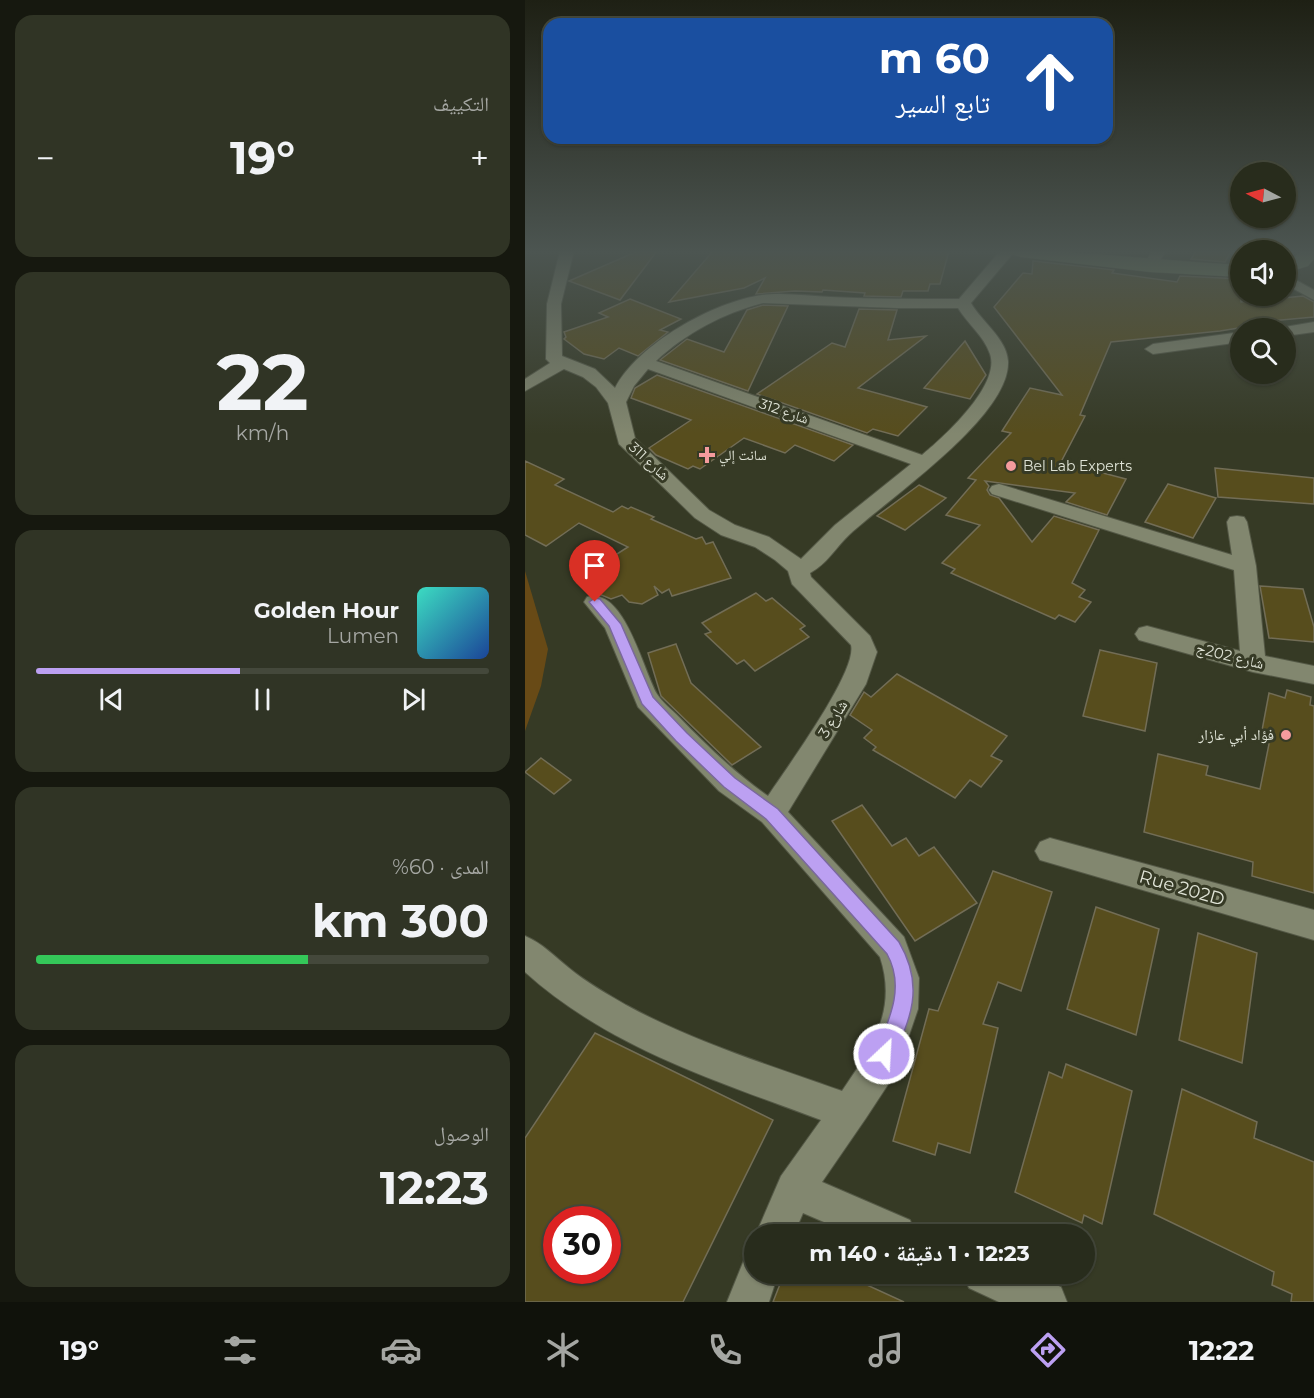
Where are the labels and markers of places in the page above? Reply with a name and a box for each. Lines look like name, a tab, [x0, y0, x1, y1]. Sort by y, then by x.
place label: سانت إلي	[719, 446, 767, 467]
marker: سانت إلي	[700, 448, 714, 462]
place label: Bel Lab Experts	[1023, 457, 1132, 475]
marker: Bel Lab Experts	[1004, 459, 1018, 473]
pin	[569, 540, 620, 602]
place label: فؤاد أبي عازار	[1198, 725, 1274, 747]
marker: فؤاد أبي عازار	[1279, 728, 1293, 742]

